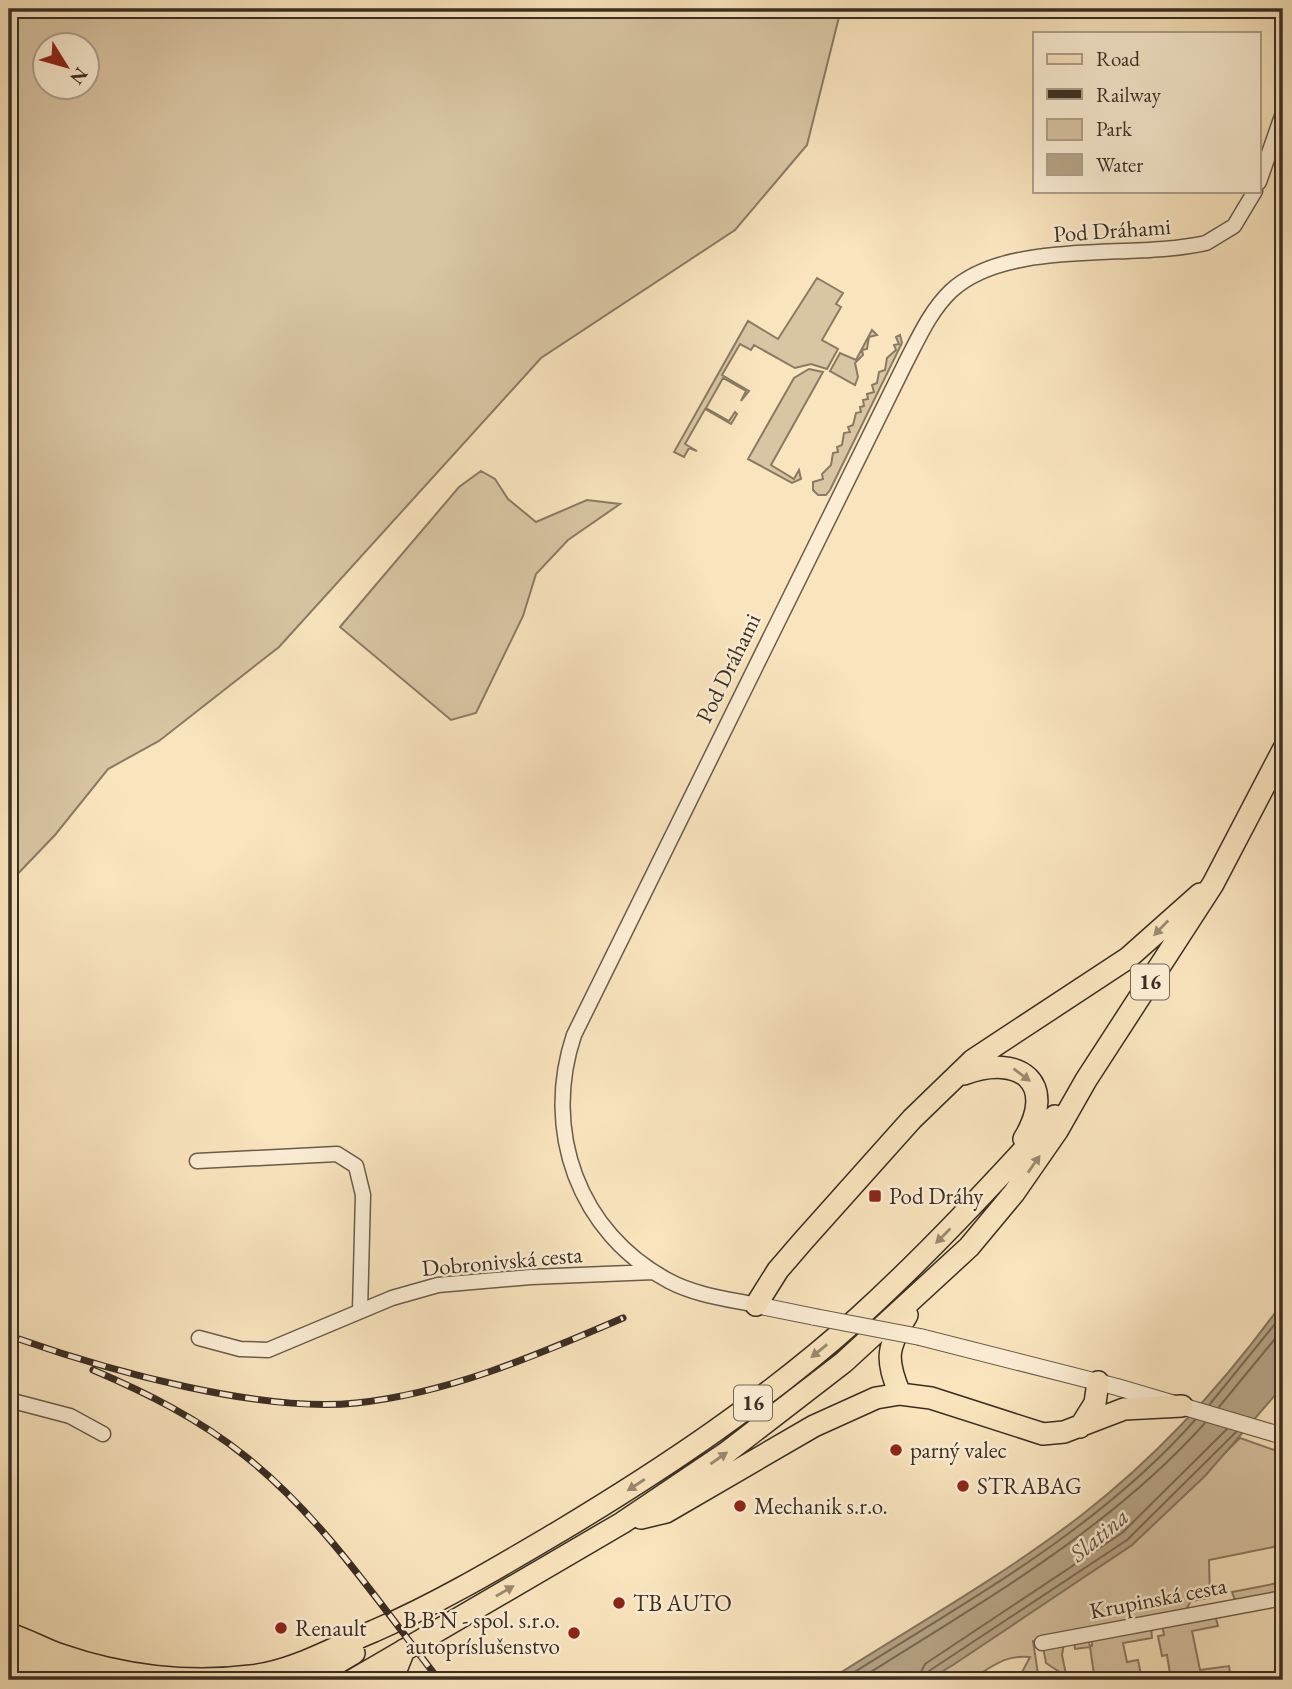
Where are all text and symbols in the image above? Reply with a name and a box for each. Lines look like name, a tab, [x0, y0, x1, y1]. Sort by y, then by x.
north arrow	[32, 32, 102, 102]
legend	[1033, 32, 1260, 192]
text: Road	[1096, 45, 1140, 72]
text: N	[64, 62, 94, 90]
text: Railway	[1096, 81, 1162, 108]
text: Park	[1096, 115, 1133, 142]
text: Water	[1096, 151, 1143, 178]
street label: Pod Dráhami	[1052, 211, 1172, 249]
street label: Pod Dráhami	[689, 608, 767, 728]
one-way arrow	[1152, 919, 1169, 936]
road number: 16	[1131, 964, 1169, 1000]
one-way arrow	[1013, 1068, 1032, 1082]
one-way arrow	[1027, 1155, 1041, 1173]
place label: Pod Dráhy	[889, 1181, 984, 1211]
marker: Pod Dráhy	[867, 1188, 883, 1204]
one-way arrow	[934, 1228, 951, 1245]
street label: Dobronivská cesta	[420, 1239, 584, 1283]
one-way arrow	[811, 1343, 829, 1358]
road number: 16	[734, 1386, 772, 1420]
place label: parný valec	[910, 1435, 1007, 1465]
marker: parný valec	[888, 1442, 904, 1458]
one-way arrow	[710, 1451, 728, 1465]
place label: STRABAG	[977, 1471, 1082, 1501]
one-way arrow	[626, 1478, 645, 1491]
marker: STRABAG	[955, 1478, 971, 1494]
place label: Mechanik s.r.o.	[754, 1491, 888, 1521]
marker: Mechanik s.r.o.	[732, 1498, 748, 1514]
water label: Slatina	[1062, 1501, 1135, 1569]
street label: Krupinská cesta	[1087, 1570, 1230, 1626]
one-way arrow	[495, 1585, 515, 1597]
place label: TB AUTO	[633, 1588, 732, 1618]
marker: TB AUTO	[611, 1595, 627, 1611]
place label: B B N - spol. s.r.o. autopríslušenstvo	[403, 1605, 560, 1661]
place label: Renault	[295, 1613, 367, 1643]
marker: Renault	[273, 1620, 289, 1636]
marker: B B N - spol. s.r.o. autopríslušenstvo	[566, 1625, 582, 1641]

